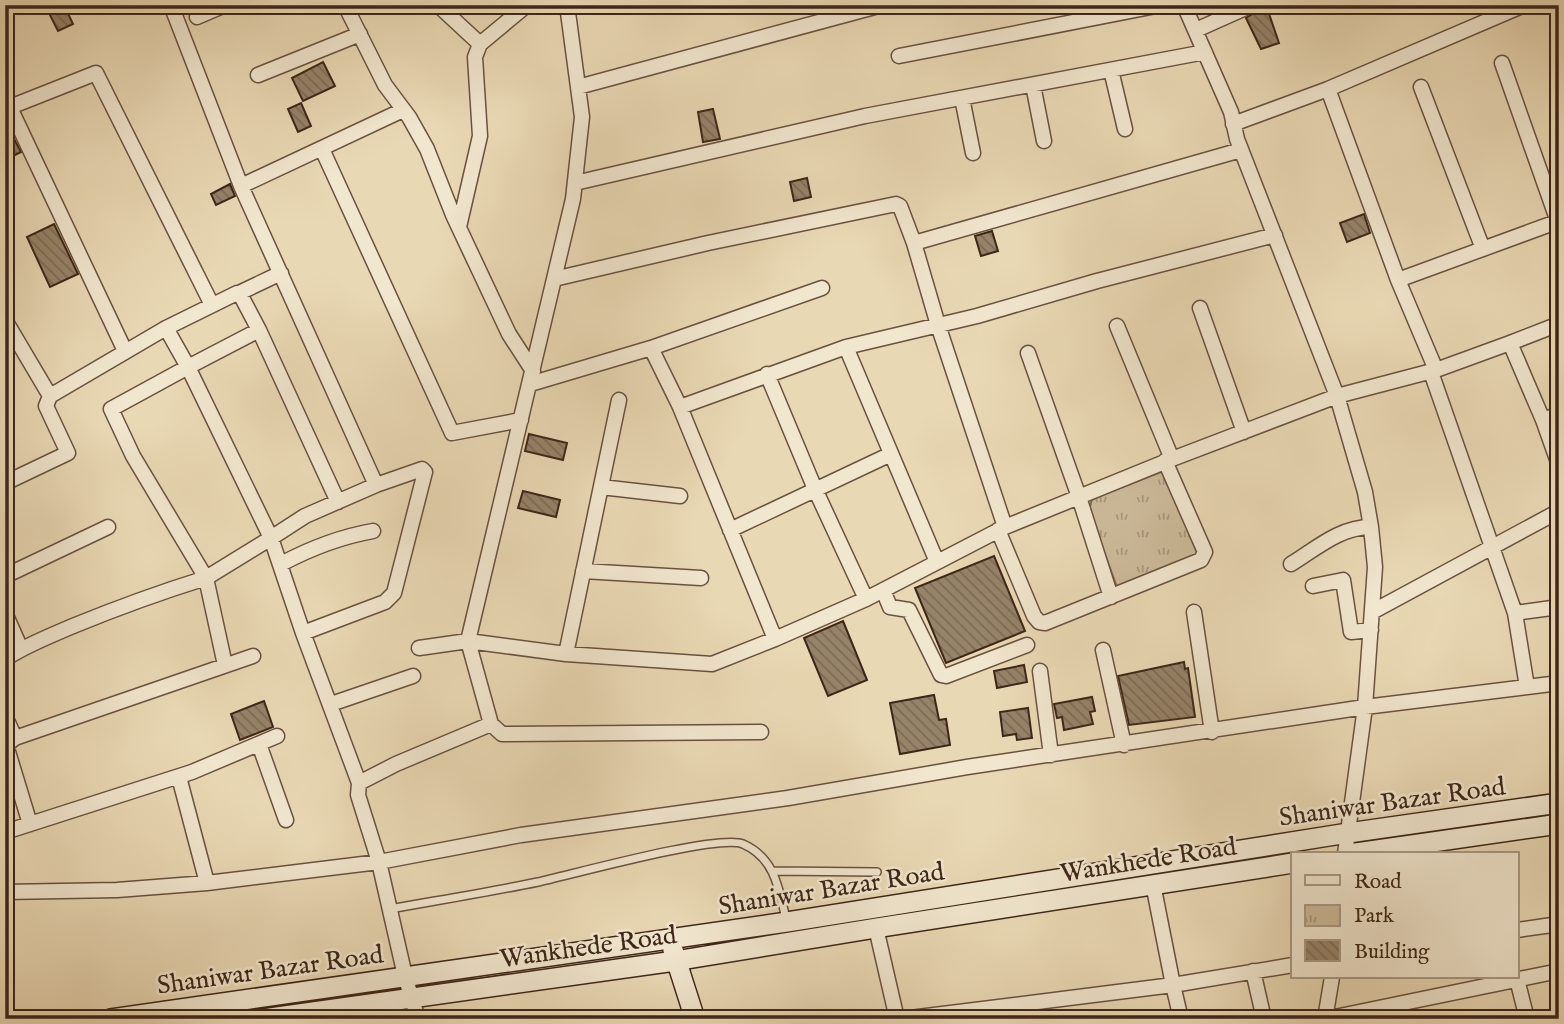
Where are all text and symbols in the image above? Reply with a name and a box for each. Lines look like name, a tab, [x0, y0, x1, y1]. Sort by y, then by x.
street label: Shaniwar Bazar Road	[1277, 770, 1508, 835]
street label: Wankhede Road	[1058, 830, 1239, 891]
legend	[1291, 852, 1518, 978]
street label: Shaniwar Bazar Road	[716, 855, 947, 924]
text: Road	[1354, 869, 1402, 896]
text: Park	[1354, 903, 1395, 930]
street label: Wankhede Road	[498, 919, 679, 976]
street label: Shaniwar Bazar Road	[155, 938, 386, 1003]
text: Building	[1354, 939, 1430, 966]

